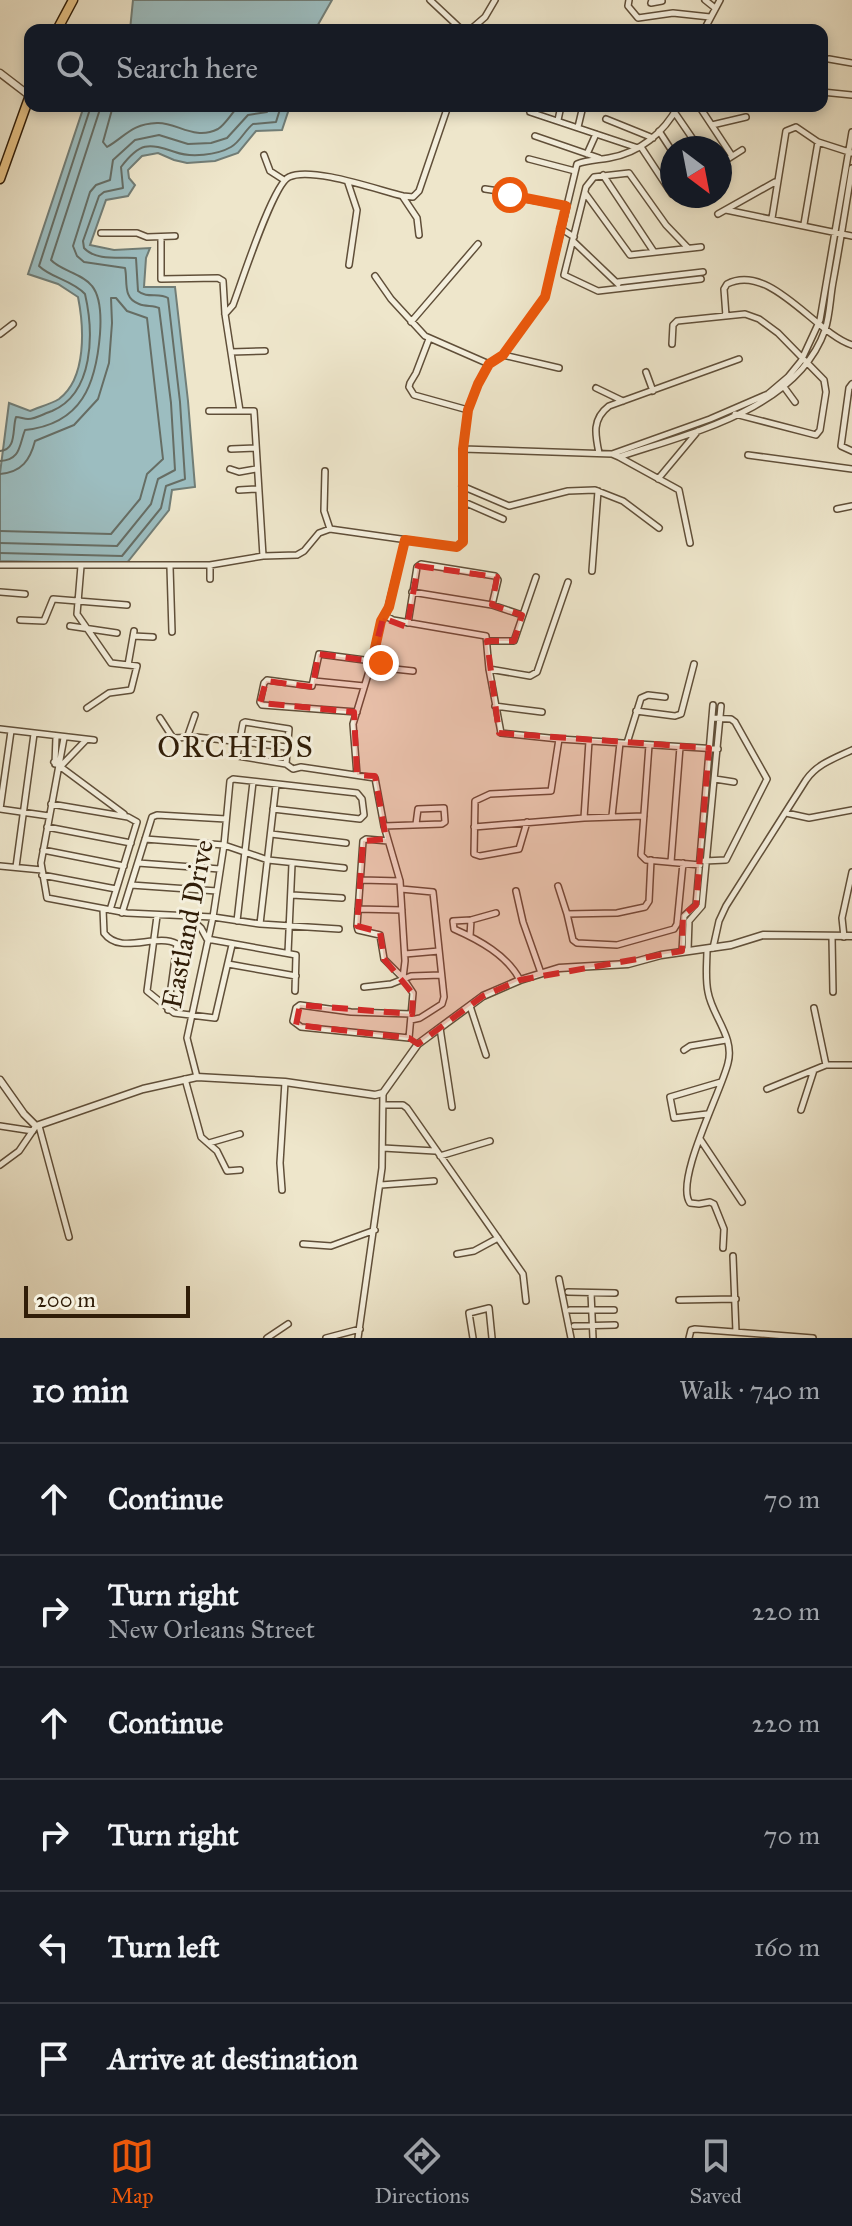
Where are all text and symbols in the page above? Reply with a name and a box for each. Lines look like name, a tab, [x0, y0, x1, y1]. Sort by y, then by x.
search box	[24, 24, 828, 112]
icon: search	[52, 46, 96, 90]
text: Search here	[116, 50, 258, 86]
north arrow	[660, 136, 732, 208]
route start	[492, 177, 528, 213]
route end	[363, 645, 399, 681]
district label: ORCHIDS	[157, 729, 315, 765]
street label: Eastland Drive	[154, 837, 221, 1012]
scale bar	[24, 1282, 190, 1318]
text: 200 m	[36, 1286, 96, 1313]
text: 10 min	[32, 1370, 129, 1411]
text: Walk · 740 m	[679, 1374, 820, 1406]
icon: ahead	[32, 1477, 76, 1521]
text: Continue	[108, 1481, 223, 1517]
text: 70 m	[764, 1483, 820, 1515]
text: Turn right	[108, 1577, 239, 1613]
icon: right	[32, 1589, 76, 1633]
text: 220 m	[752, 1595, 820, 1627]
text: New Orleans Street	[108, 1613, 315, 1645]
icon: ahead	[32, 1701, 76, 1745]
text: Continue	[108, 1705, 223, 1741]
text: 220 m	[752, 1707, 820, 1739]
icon: right	[32, 1813, 76, 1857]
text: Turn right	[108, 1817, 239, 1853]
text: 70 m	[764, 1819, 820, 1851]
icon: left	[32, 1925, 76, 1969]
text: Turn left	[108, 1929, 219, 1965]
text: 160 m	[754, 1931, 820, 1963]
icon: arrive	[32, 2037, 76, 2081]
text: Arrive at destination	[108, 2041, 358, 2077]
tab: Map	[110, 2134, 154, 2209]
tab: Directions	[374, 2134, 469, 2209]
tab: Saved	[690, 2134, 742, 2209]

